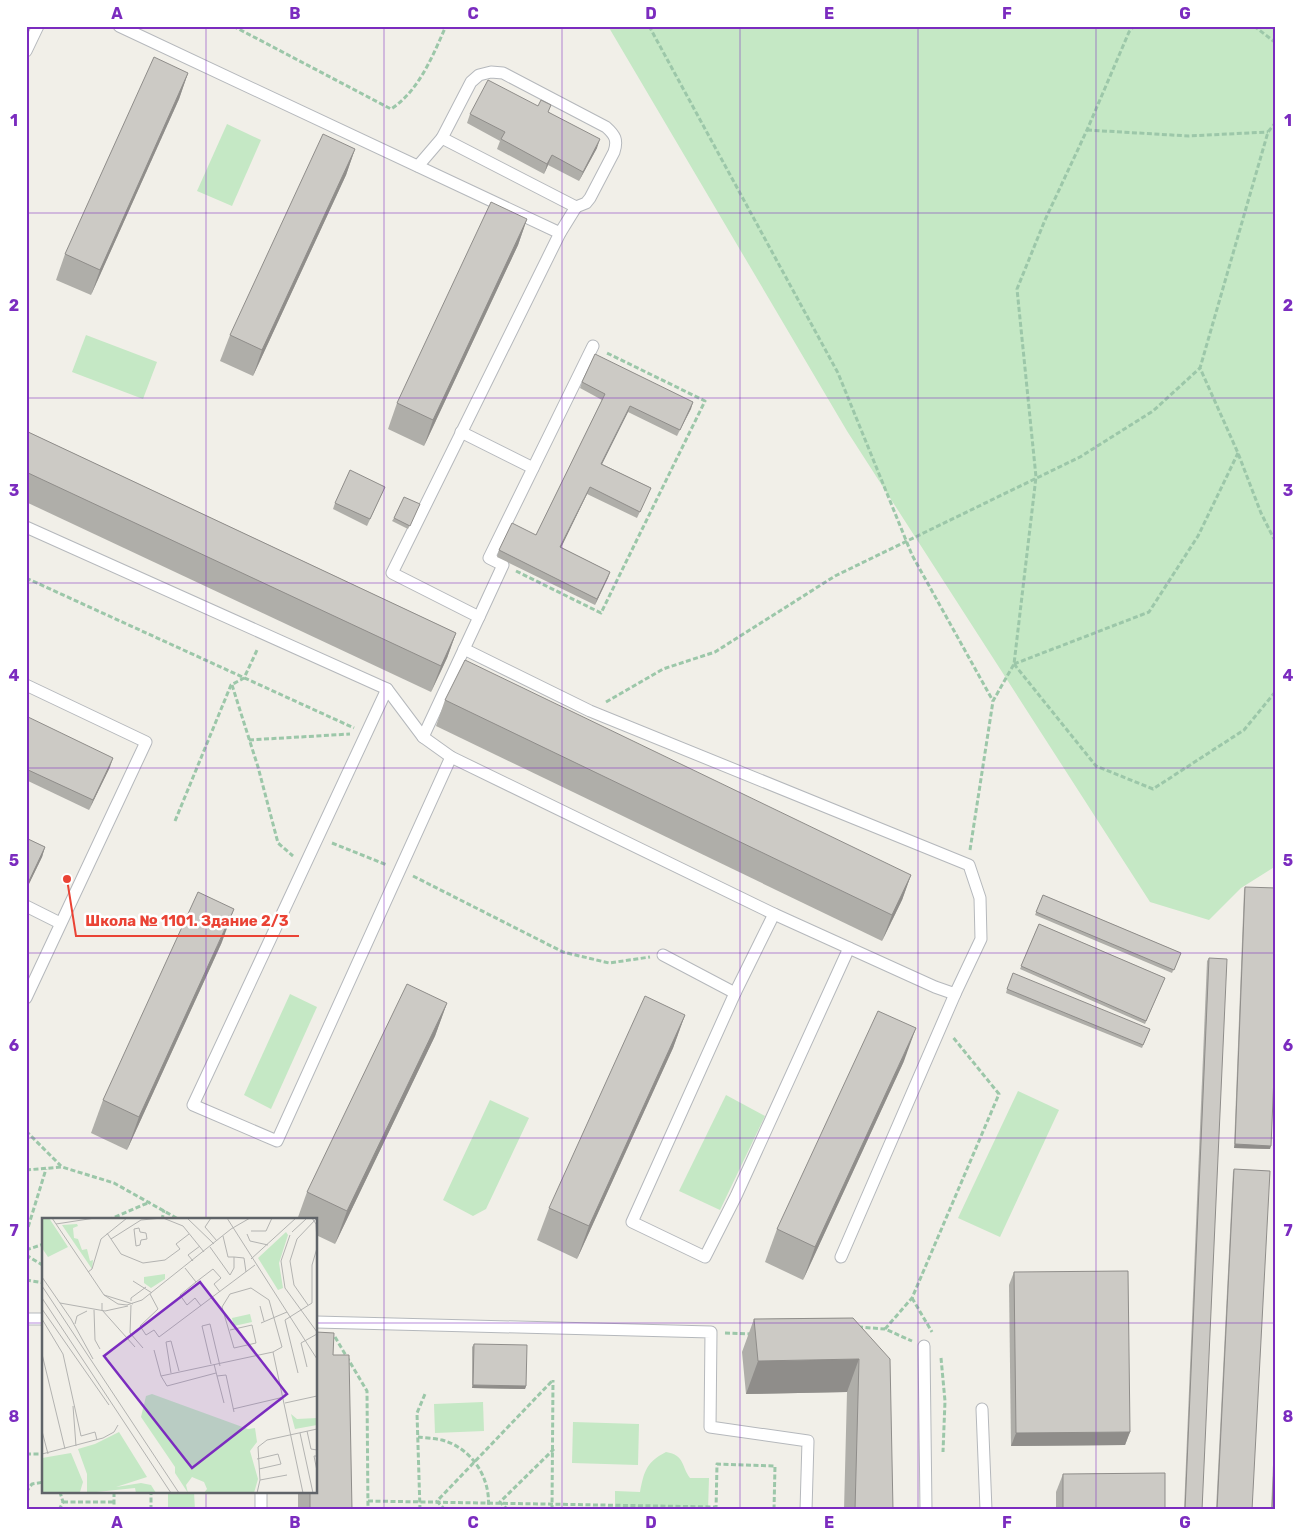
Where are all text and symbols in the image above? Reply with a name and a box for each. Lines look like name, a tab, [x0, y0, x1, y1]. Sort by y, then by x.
text: A	[111, 4, 123, 23]
text: B	[289, 4, 301, 23]
text: C	[467, 4, 479, 23]
text: D	[645, 4, 657, 23]
text: E	[824, 4, 834, 23]
text: F	[1002, 4, 1012, 23]
text: G	[1179, 4, 1191, 23]
text: 1	[10, 111, 18, 130]
text: 1	[1284, 111, 1292, 130]
text: 2	[9, 296, 19, 315]
text: 2	[1283, 296, 1293, 315]
text: 3	[9, 481, 19, 500]
text: 3	[1283, 481, 1293, 500]
text: 4	[9, 666, 20, 685]
text: 4	[1283, 666, 1294, 685]
text: 5	[9, 851, 19, 870]
text: 5	[1283, 851, 1293, 870]
callout: Школа № 1101. Здание 2/3	[76, 906, 299, 936]
text: Школа № 1101. Здание 2/3	[85, 912, 289, 930]
text: 6	[9, 1036, 19, 1055]
text: 6	[1283, 1036, 1293, 1055]
inset map	[42, 1218, 318, 1494]
text: 7	[9, 1221, 19, 1240]
text: 7	[1283, 1221, 1293, 1240]
text: 8	[9, 1407, 20, 1426]
text: 8	[1283, 1407, 1294, 1426]
text: A	[111, 1513, 123, 1532]
text: B	[289, 1513, 301, 1532]
text: C	[467, 1513, 479, 1532]
text: D	[645, 1513, 657, 1532]
text: E	[824, 1513, 834, 1532]
text: F	[1002, 1513, 1012, 1532]
text: G	[1179, 1513, 1191, 1532]

